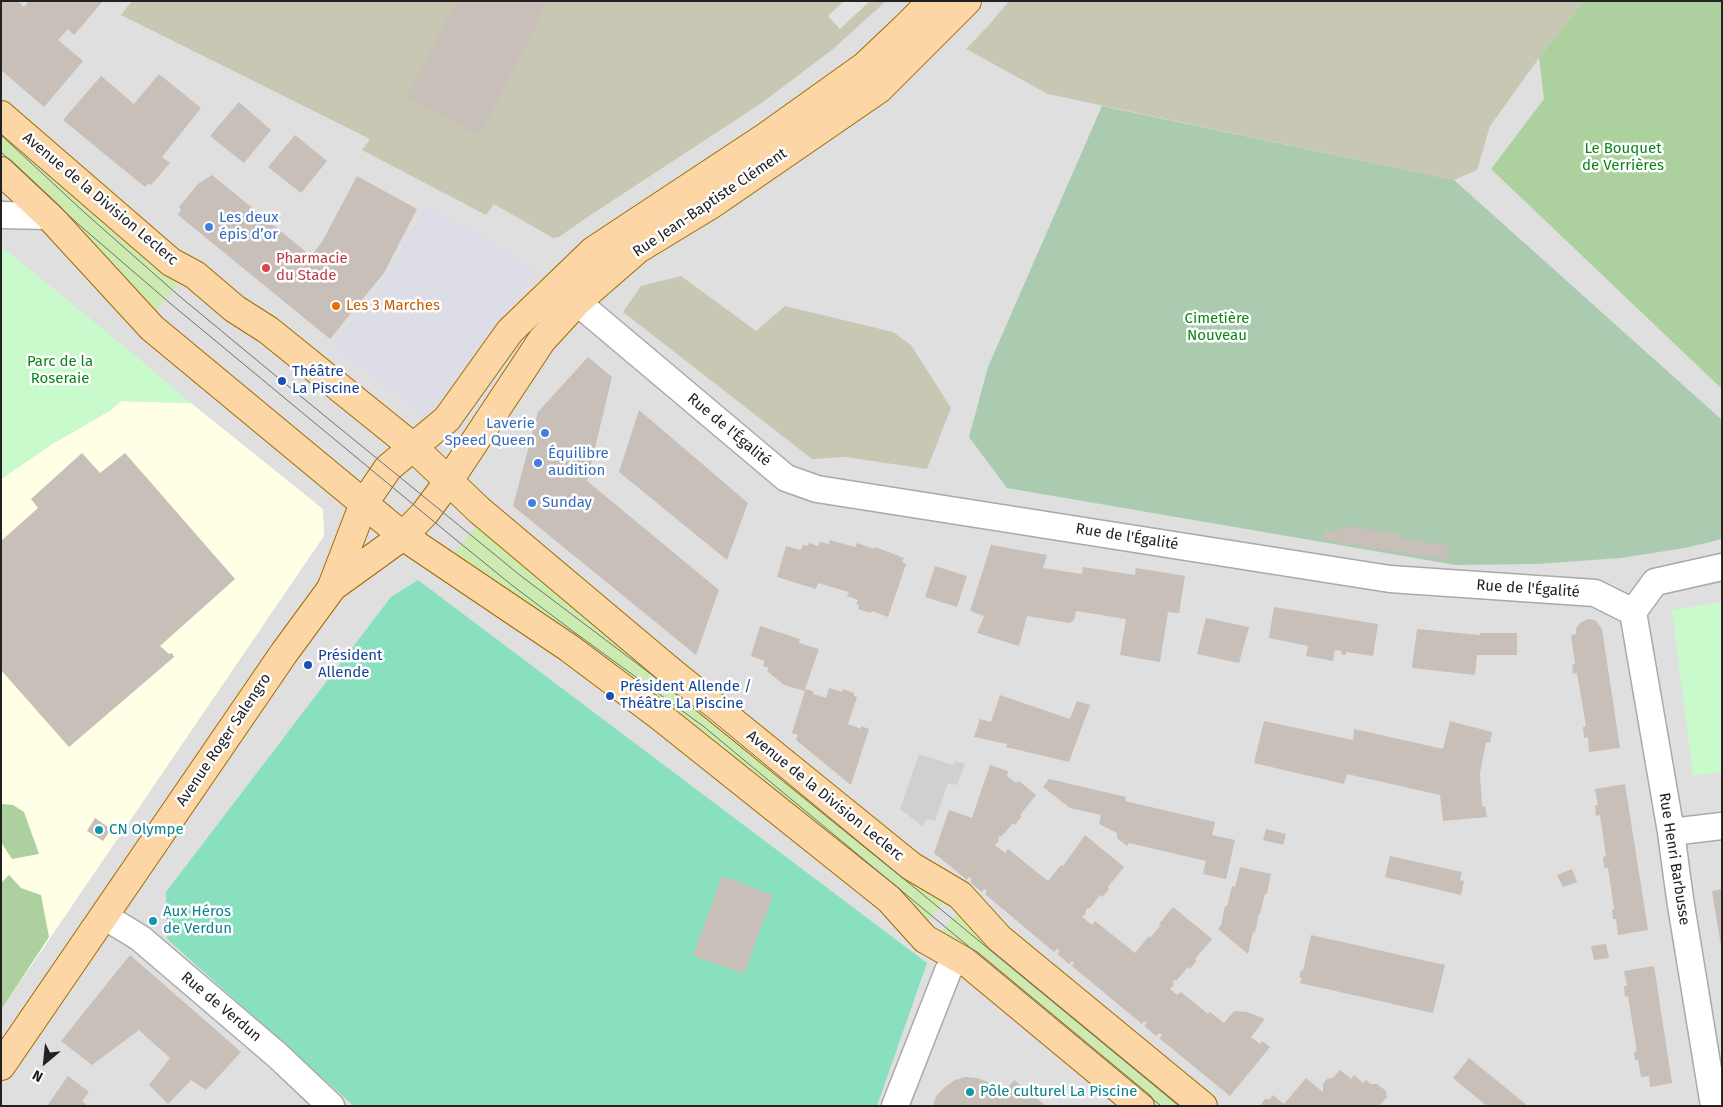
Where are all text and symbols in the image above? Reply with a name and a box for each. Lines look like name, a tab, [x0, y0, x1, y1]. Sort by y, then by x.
street label: Avenue de la Division Leclerc	[19, 129, 181, 269]
park label: Le Bouquet de Verrières	[1582, 140, 1664, 175]
street label: Rue Jean-Baptiste Clément	[630, 145, 790, 261]
place label: Les deux épis d’or	[219, 209, 278, 244]
marker: Les deux épis d’or	[203, 221, 215, 233]
place label: Pharmacie du Stade	[276, 250, 348, 285]
marker: Pharmacie du Stade	[260, 262, 272, 274]
place label: Les 3 Marches	[346, 297, 440, 315]
marker: Les 3 Marches	[330, 300, 342, 312]
park label: Cimetière Nouveau	[1185, 310, 1249, 345]
park label: Parc de la Roseraie	[27, 353, 93, 388]
place label: Théâtre La Piscine	[292, 363, 360, 398]
marker: Théâtre La Piscine	[276, 375, 288, 387]
street label: Rue de l'Égalité	[683, 390, 775, 470]
place label: Laverie Speed Queen	[444, 415, 535, 450]
marker: Laverie Speed Queen	[539, 427, 551, 439]
place label: Équilibre audition	[548, 445, 609, 480]
marker: Équilibre audition	[532, 457, 544, 469]
place label: Sunday	[542, 494, 592, 512]
marker: Sunday	[526, 497, 538, 509]
street label: Rue de l'Égalité	[1074, 520, 1180, 554]
street label: Rue de l'Égalité	[1476, 576, 1580, 602]
place label: Président Allende	[318, 647, 383, 682]
marker: Président Allende	[302, 659, 314, 671]
street label: Avenue Roger Salengro	[173, 670, 275, 810]
place label: Président Allende / Théâtre La Piscine	[620, 678, 752, 713]
marker: Président Allende / Théâtre La Piscine	[604, 690, 616, 702]
street label: Avenue de la Division Leclerc	[743, 727, 907, 865]
street label: Rue Henri Barbusse	[1655, 791, 1693, 927]
place label: CN Olympe	[109, 821, 184, 839]
marker: CN Olympe	[93, 824, 105, 836]
place label: Aux Héros de Verdun	[163, 903, 232, 938]
marker: Aux Héros de Verdun	[147, 915, 159, 927]
street label: Rue de Verdun	[177, 968, 265, 1046]
north arrow	[20, 1037, 70, 1087]
text: N	[30, 1066, 46, 1085]
place label: Pôle culturel La Piscine	[980, 1083, 1137, 1101]
marker: Pôle culturel La Piscine	[964, 1086, 976, 1098]

